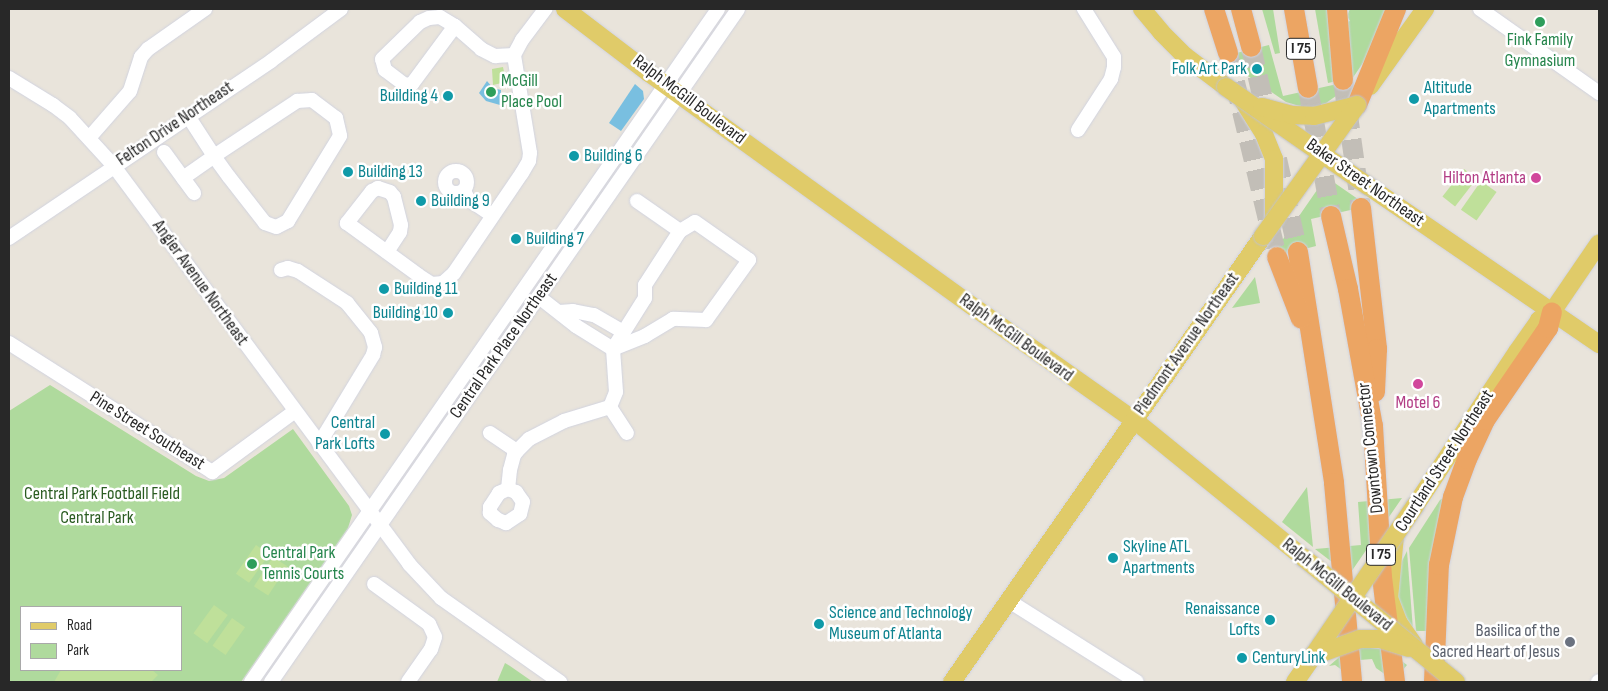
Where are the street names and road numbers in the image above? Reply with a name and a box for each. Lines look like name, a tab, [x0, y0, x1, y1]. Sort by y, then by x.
road number: I 75	[1285, 36, 1317, 62]
street label: Ralph McGill Boulevard	[628, 51, 750, 149]
street label: Felton Drive Northeast	[113, 77, 237, 171]
street label: Baker Street Northeast	[1302, 134, 1428, 232]
street label: Angier Avenue Northeast	[147, 216, 253, 350]
street label: Central Park Place Northeast	[446, 269, 562, 423]
street label: Piedmont Avenue Northeast	[1130, 269, 1244, 419]
street label: Ralph McGill Boulevard	[955, 289, 1077, 387]
street label: Downtown Connector	[1353, 382, 1389, 514]
street label: Courtland Street Northeast	[1391, 386, 1499, 536]
street label: Pine Street Southeast	[85, 387, 209, 475]
street label: Ralph McGill Boulevard	[1277, 534, 1397, 636]
road number: I 75	[1365, 542, 1397, 568]

